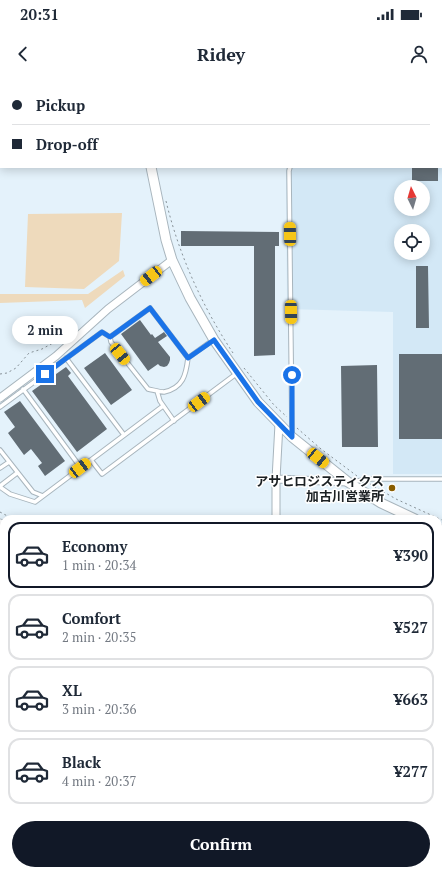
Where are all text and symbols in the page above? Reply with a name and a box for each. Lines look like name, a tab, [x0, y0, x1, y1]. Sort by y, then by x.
text: 20:31	[20, 4, 59, 24]
text: Ridey	[197, 42, 245, 66]
icon: back	[12, 43, 34, 65]
icon: person	[408, 43, 430, 65]
text: Pickup	[36, 95, 85, 115]
text: Drop-off	[36, 134, 98, 154]
north arrow	[394, 180, 430, 216]
map controls	[394, 180, 430, 260]
car	[284, 222, 296, 246]
button: locate	[394, 224, 430, 260]
car	[138, 264, 164, 288]
car	[285, 300, 297, 324]
callout: 2 min	[12, 316, 78, 344]
text: 2 min	[27, 321, 63, 339]
car	[108, 341, 132, 367]
route end	[36, 365, 54, 383]
route start	[283, 366, 301, 384]
car	[186, 390, 212, 414]
car	[305, 446, 331, 470]
car	[67, 456, 93, 480]
place label: アサヒロジスティクス 加古川営業所	[255, 472, 384, 505]
marker: アサヒロジスティクス 加古川営業所	[387, 483, 397, 493]
text: Economy	[62, 536, 127, 556]
icon: car	[14, 537, 50, 573]
text: ¥390	[394, 545, 428, 565]
text: 1 min · 20:34	[62, 556, 136, 574]
text: Comfort	[62, 608, 121, 628]
icon: car	[14, 609, 50, 645]
text: ¥527	[394, 617, 428, 637]
text: 2 min · 20:35	[62, 628, 136, 646]
text: XL	[62, 680, 82, 700]
icon: car	[14, 681, 50, 717]
text: ¥663	[394, 689, 428, 709]
text: 3 min · 20:36	[62, 700, 136, 718]
text: Black	[62, 752, 101, 772]
icon: car	[14, 753, 50, 789]
text: ¥277	[394, 761, 428, 781]
text: 4 min · 20:37	[62, 772, 136, 790]
button: Confirm	[12, 821, 430, 867]

